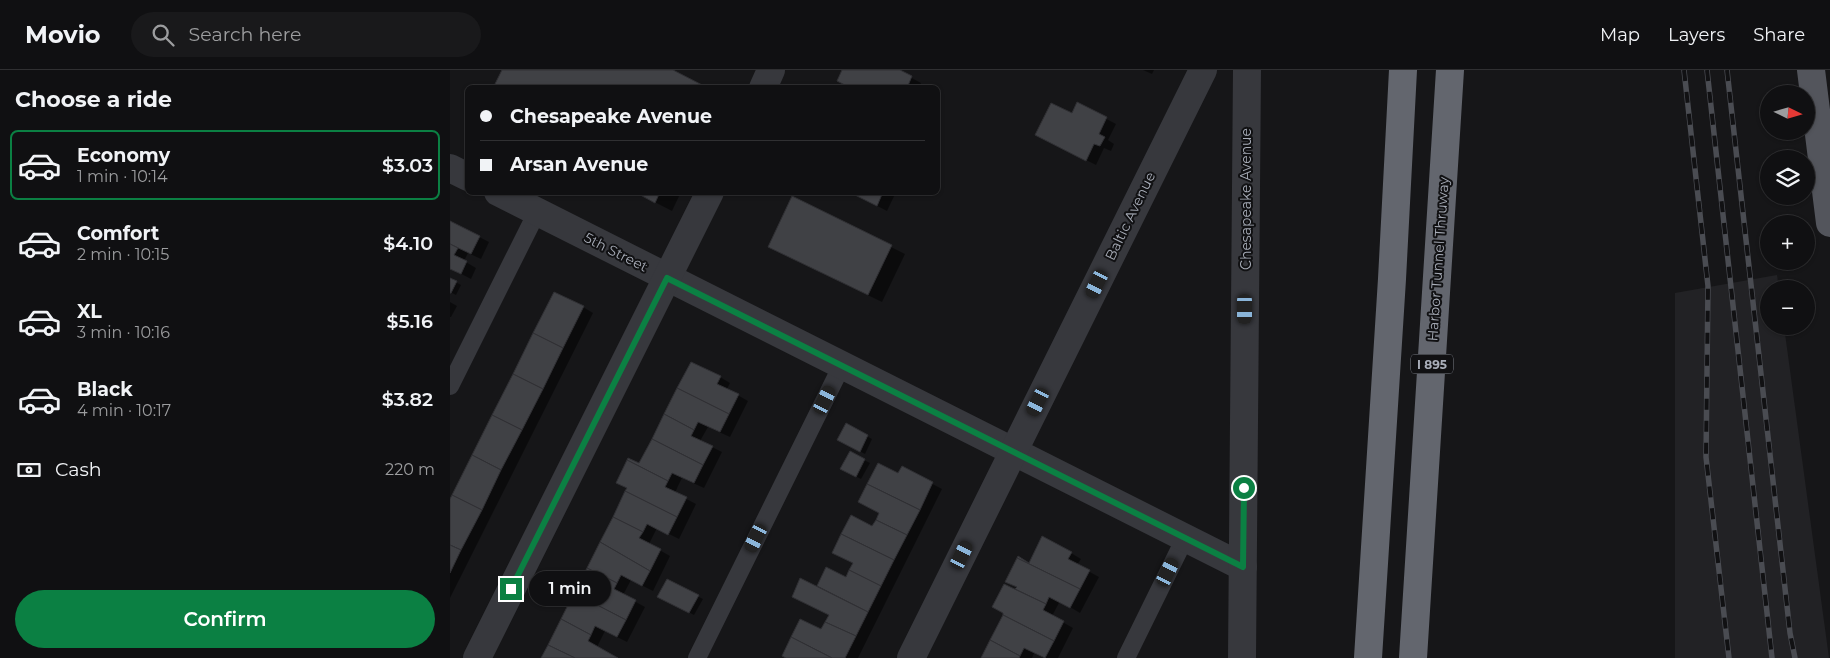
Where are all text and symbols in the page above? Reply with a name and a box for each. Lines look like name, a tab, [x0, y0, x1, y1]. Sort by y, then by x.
search box	[131, 12, 481, 57]
text: Movio	[25, 20, 101, 49]
icon: search	[149, 21, 177, 49]
text: Search here	[189, 23, 302, 46]
text: Map	[1600, 24, 1640, 46]
text: Layers	[1668, 24, 1725, 46]
text: Share	[1753, 24, 1805, 46]
north arrow	[1760, 85, 1815, 140]
map controls	[1760, 85, 1815, 335]
text: Choose a ride	[15, 86, 172, 113]
text: Chesapeake Avenue	[510, 105, 712, 128]
street label: Chesapeake Avenue	[1237, 128, 1255, 270]
icon: car	[17, 143, 62, 188]
text: Economy	[77, 144, 170, 167]
button: layers	[1760, 150, 1815, 205]
text: Arsan Avenue	[510, 153, 648, 176]
text: $3.03	[382, 154, 433, 177]
text: 1 min · 10:14	[77, 167, 168, 186]
street label: Baltic Avenue	[1101, 169, 1159, 263]
street label: Harbor Tunnel Thruway	[1423, 176, 1453, 342]
button: +	[1760, 215, 1815, 270]
icon: car	[17, 221, 62, 266]
text: Comfort	[77, 222, 159, 245]
street label: 5th Street	[581, 228, 651, 276]
text: $4.10	[383, 232, 433, 255]
text: 2 min · 10:15	[77, 245, 169, 264]
car	[1083, 267, 1110, 301]
button: −	[1760, 280, 1815, 335]
car	[1237, 294, 1252, 324]
icon: car	[17, 299, 62, 344]
text: XL	[77, 300, 102, 323]
text: $5.16	[386, 310, 433, 333]
text: 3 min · 10:16	[77, 323, 170, 342]
road number: I 895	[1411, 354, 1453, 374]
icon: car	[17, 377, 62, 422]
text: Black	[77, 378, 133, 401]
car	[811, 383, 838, 417]
car	[1024, 385, 1051, 419]
text: $3.82	[382, 388, 433, 411]
text: 4 min · 10:17	[77, 401, 171, 420]
icon: cash	[15, 456, 43, 484]
text: Cash	[55, 458, 102, 481]
text: 220 m	[385, 460, 435, 479]
route start	[1233, 477, 1255, 499]
car	[742, 521, 769, 555]
car	[948, 538, 975, 572]
car	[1154, 555, 1181, 589]
callout: 1 min	[528, 572, 611, 606]
route end	[500, 578, 522, 600]
text: 1 min	[549, 579, 591, 598]
button: Confirm	[15, 590, 435, 648]

